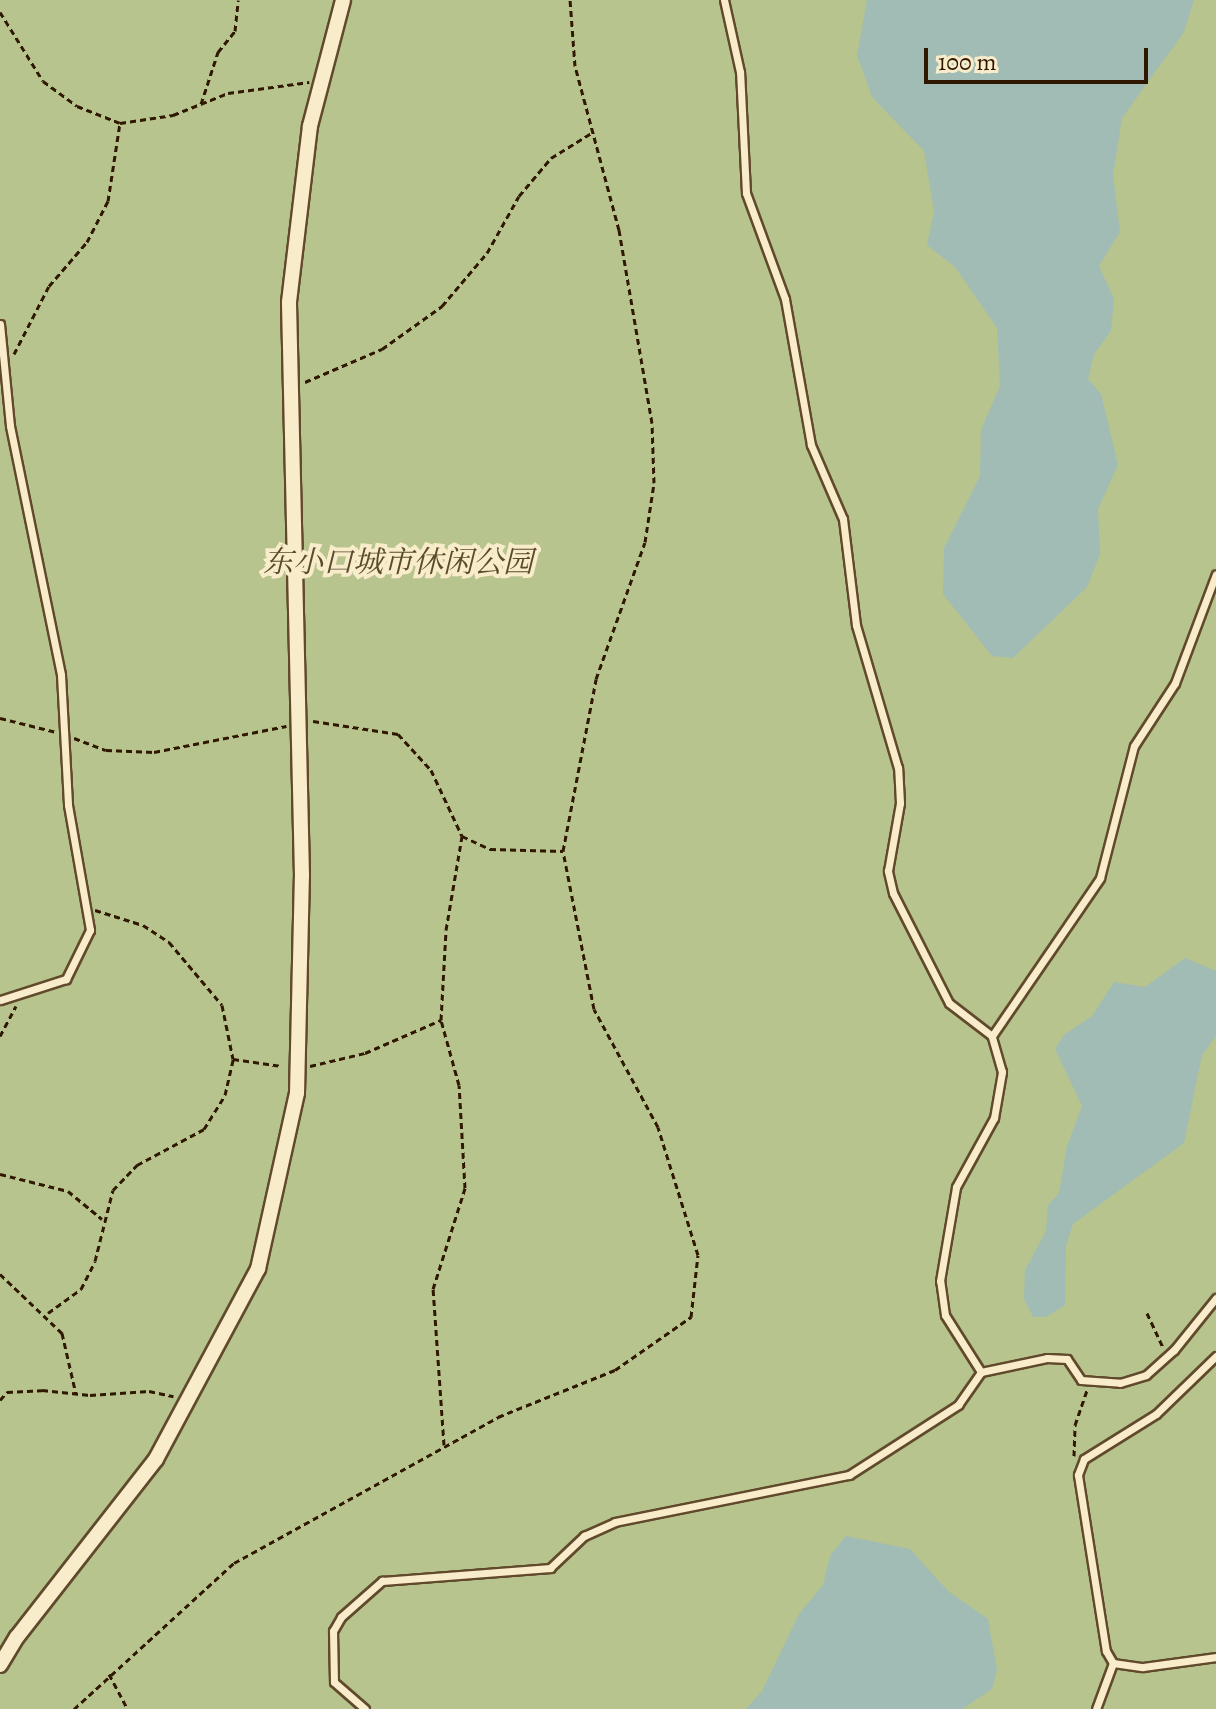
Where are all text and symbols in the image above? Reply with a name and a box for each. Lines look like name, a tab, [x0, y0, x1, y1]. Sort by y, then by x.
scale bar	[928, 32, 1152, 82]
text: 100 m	[938, 46, 997, 78]
park label: 东小口城市休闲公园	[263, 544, 533, 580]

